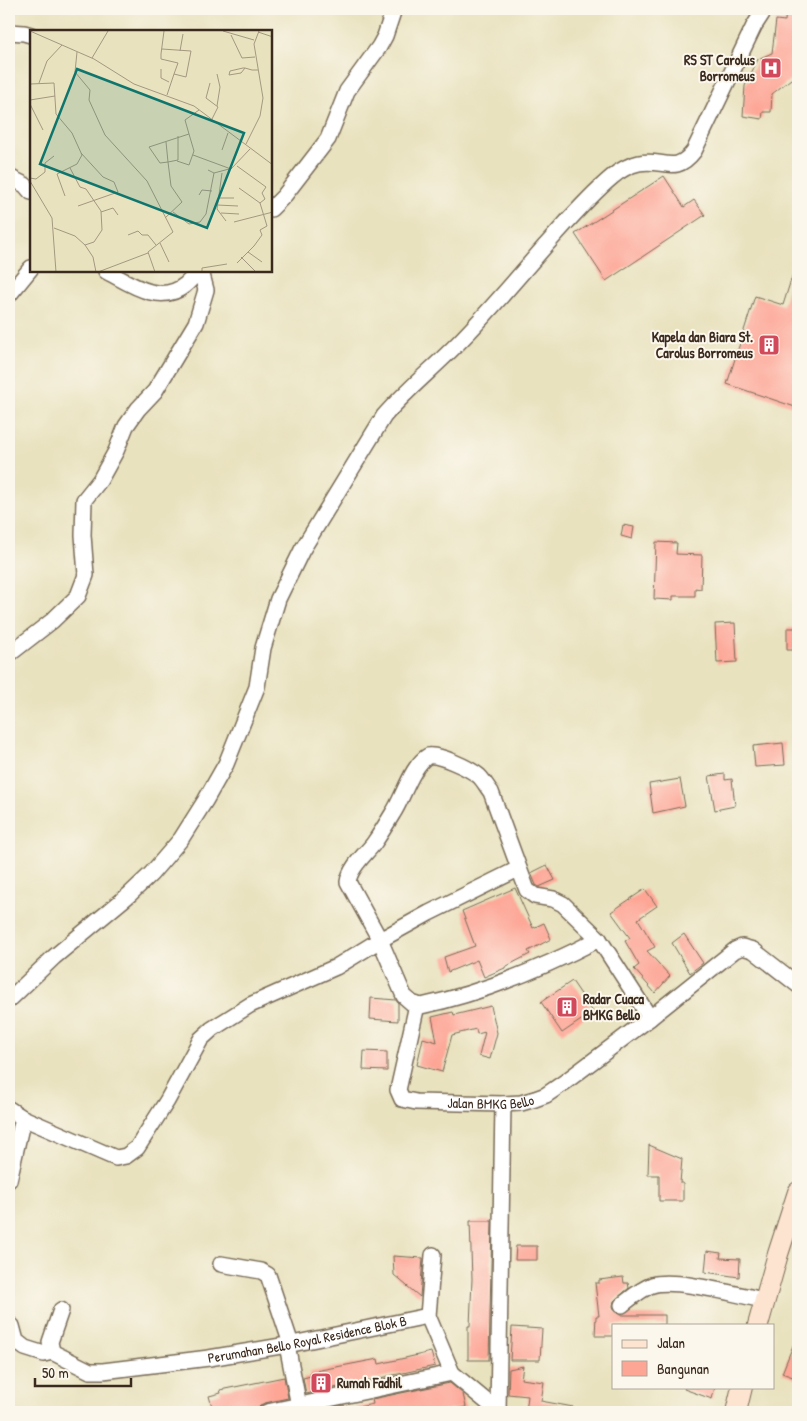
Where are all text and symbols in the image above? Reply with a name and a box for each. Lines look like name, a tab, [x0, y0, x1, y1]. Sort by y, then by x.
inset map	[30, 30, 272, 272]
place label: RS ST Carolus Borromeus	[684, 50, 756, 85]
hospital icon: RS ST Carolus Borromeus	[759, 56, 783, 80]
place label: Kapela dan Biara St. Carolus Borromeus	[652, 327, 754, 362]
building icon: Kapela dan Biara St. Carolus Borromeus	[757, 333, 781, 357]
place label: Radar Cuaca BMKG Bello	[583, 989, 645, 1024]
building icon: Radar Cuaca BMKG Bello	[555, 995, 579, 1019]
street label: Jalan BMKG Bello	[447, 1090, 536, 1113]
street label: Perumahan Bello Royal Residence Blok B	[206, 1311, 408, 1367]
legend	[612, 1324, 774, 1388]
text: Jalan	[657, 1332, 685, 1353]
scale bar	[35, 1356, 131, 1388]
text: Bangunan	[657, 1358, 710, 1379]
text: 50 m	[42, 1362, 69, 1383]
building icon: Rumah Fadhil	[309, 1371, 333, 1395]
place label: Rumah Fadhil	[337, 1373, 402, 1392]

